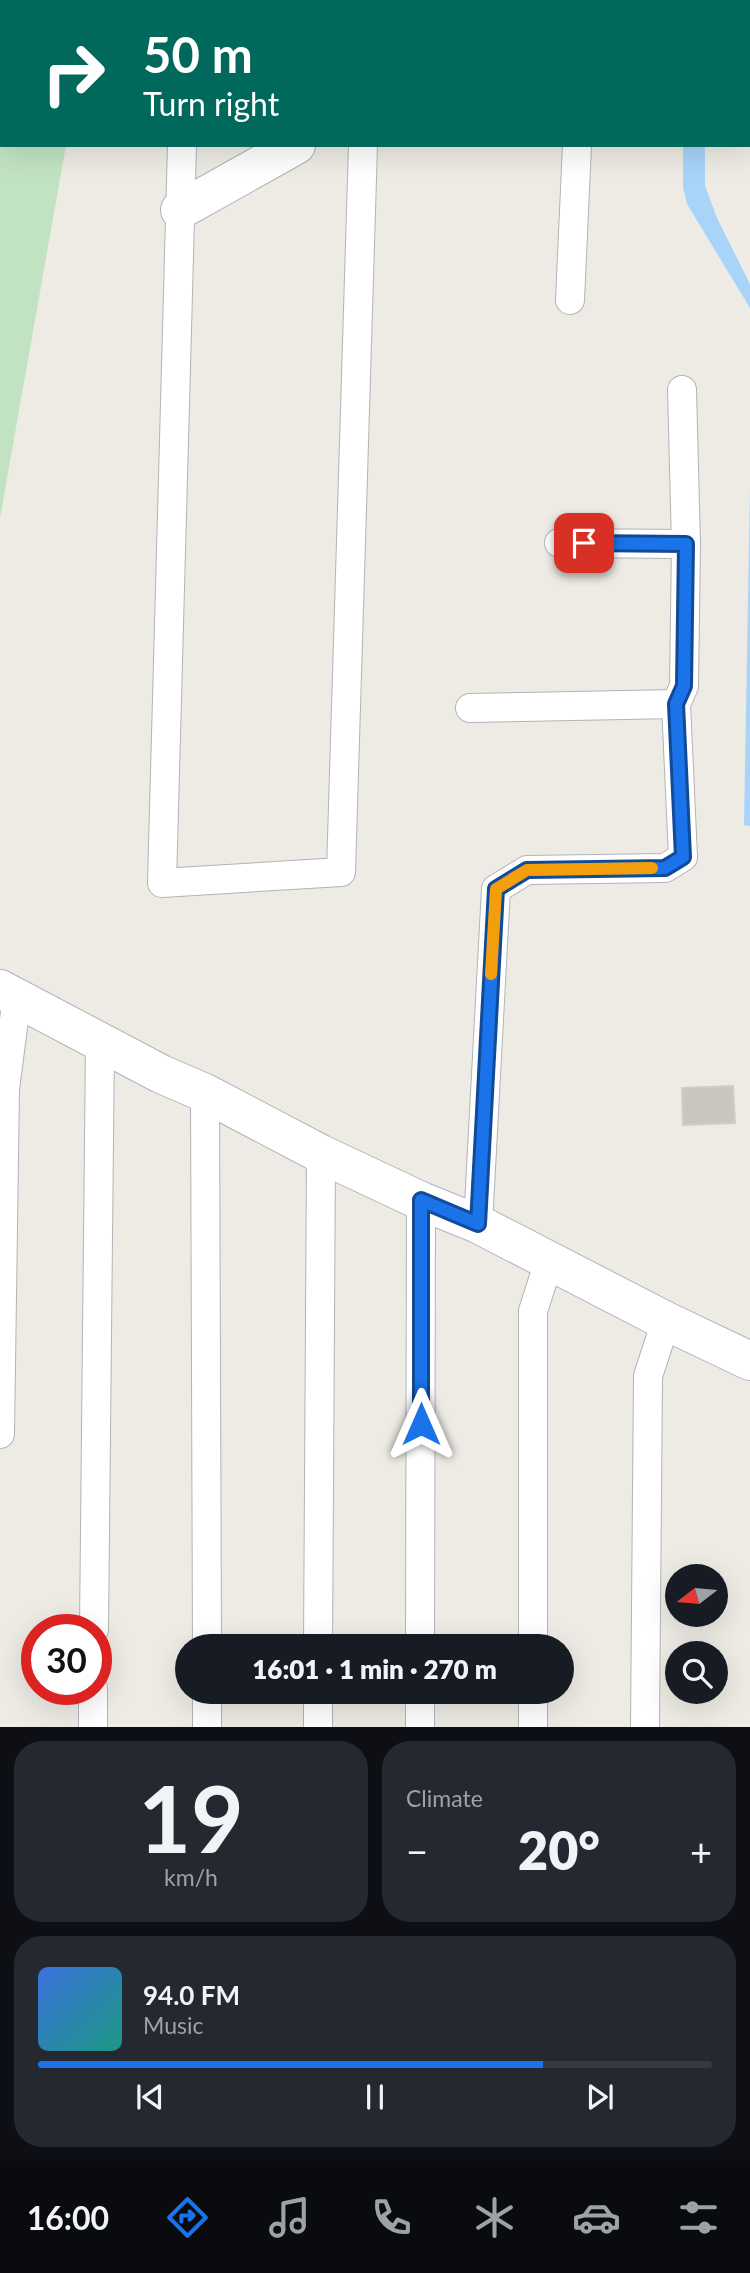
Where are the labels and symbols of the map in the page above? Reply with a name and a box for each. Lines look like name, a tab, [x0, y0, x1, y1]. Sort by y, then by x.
pin	[554, 513, 614, 573]
position arrow	[384, 1387, 458, 1461]
north arrow	[665, 1564, 728, 1628]
speed limit sign: 30	[21, 1614, 112, 1705]

